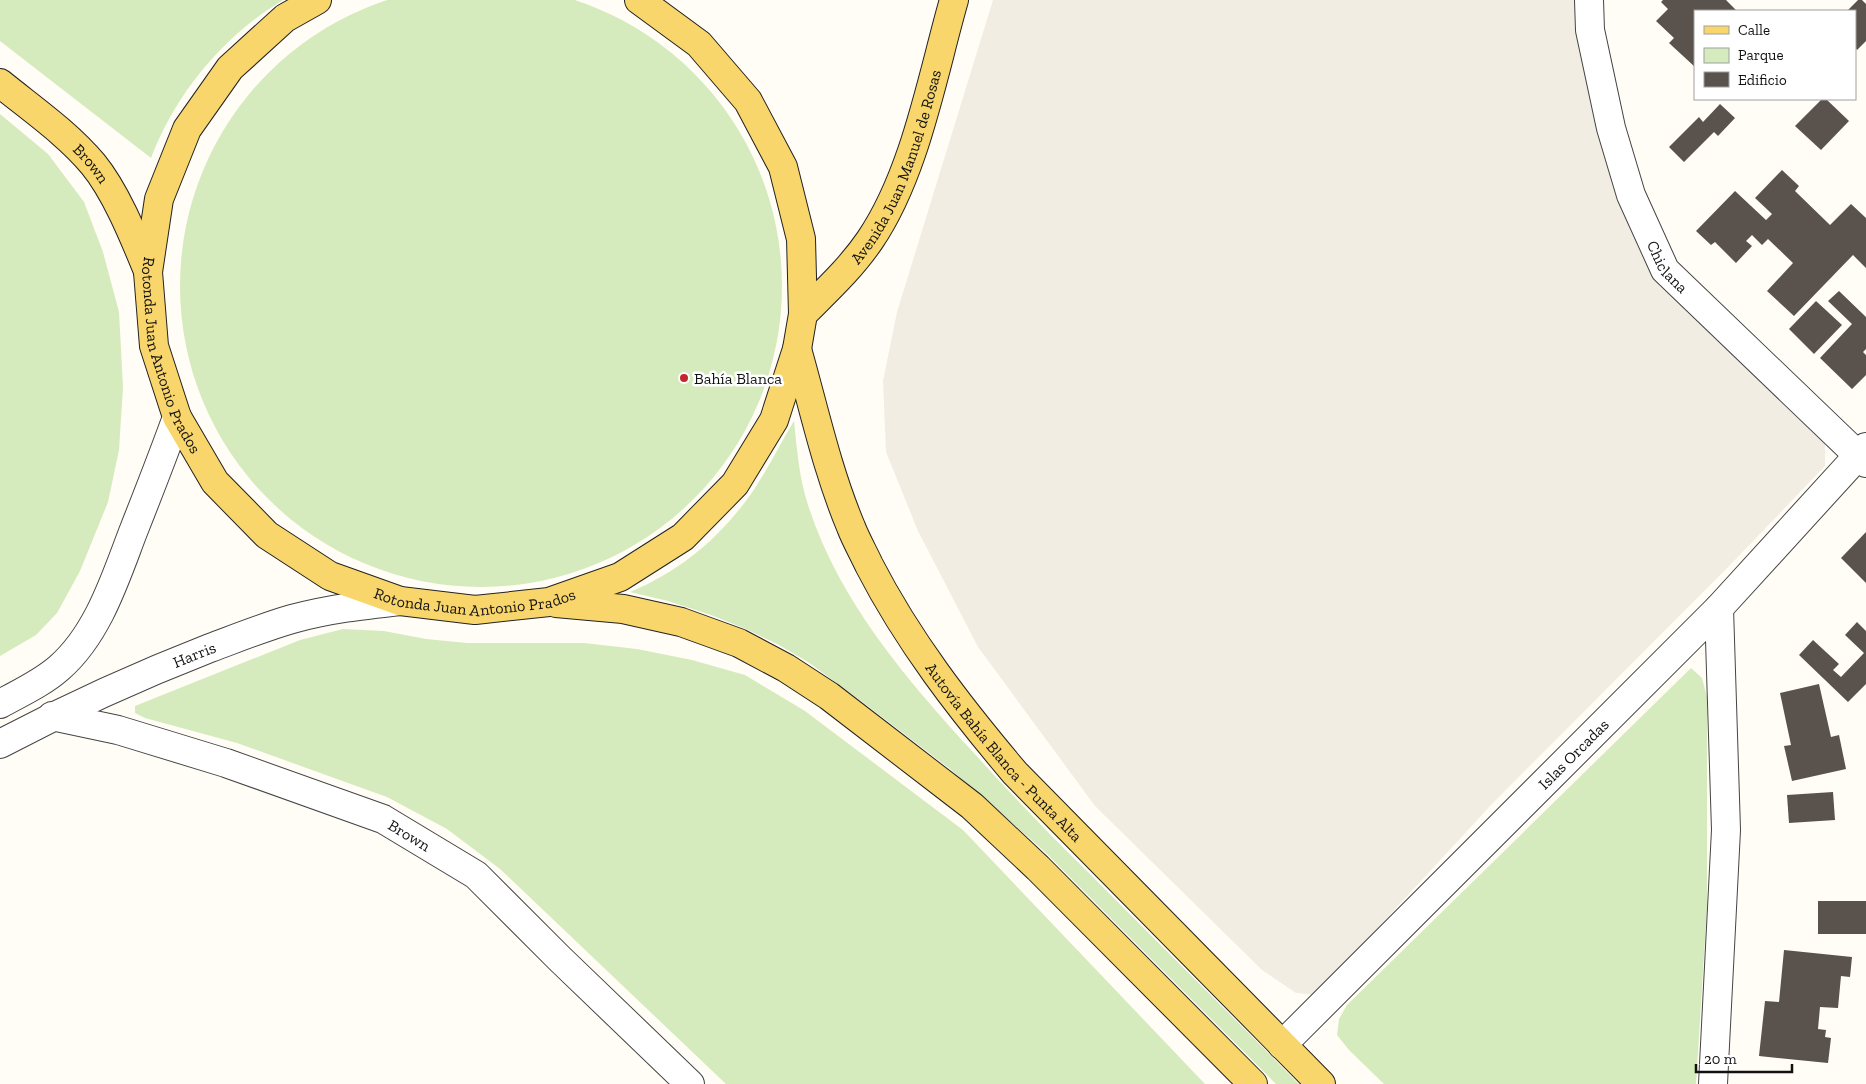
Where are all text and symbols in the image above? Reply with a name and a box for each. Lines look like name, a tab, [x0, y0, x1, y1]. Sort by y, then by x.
legend	[1694, 10, 1856, 100]
text: Calle	[1738, 21, 1770, 39]
text: Parque	[1738, 46, 1784, 64]
street label: Avenida Juan Manuel de Rosas	[846, 68, 945, 268]
text: Edificio	[1738, 71, 1787, 89]
street label: Brown	[70, 139, 114, 187]
street label: Chiclana	[1643, 237, 1692, 297]
street label: Rotonda Juan Antonio Prados	[138, 256, 206, 457]
place label: Bahía Blanca	[694, 369, 782, 388]
marker: Bahía Blanca	[678, 372, 690, 384]
street label: Rotonda Juan Antonio Prados	[372, 579, 576, 599]
text: Rotonda Juan Antonio Prados	[372, 583, 578, 620]
street label: Harris	[170, 637, 218, 671]
street label: Autovía Bahía Blanca - Punta Alta	[922, 659, 1087, 846]
street label: Islas Orcadas	[1534, 714, 1613, 793]
street label: Brown	[385, 815, 435, 855]
scale bar	[1696, 1042, 1792, 1074]
text: 20 m	[1704, 1050, 1737, 1068]

